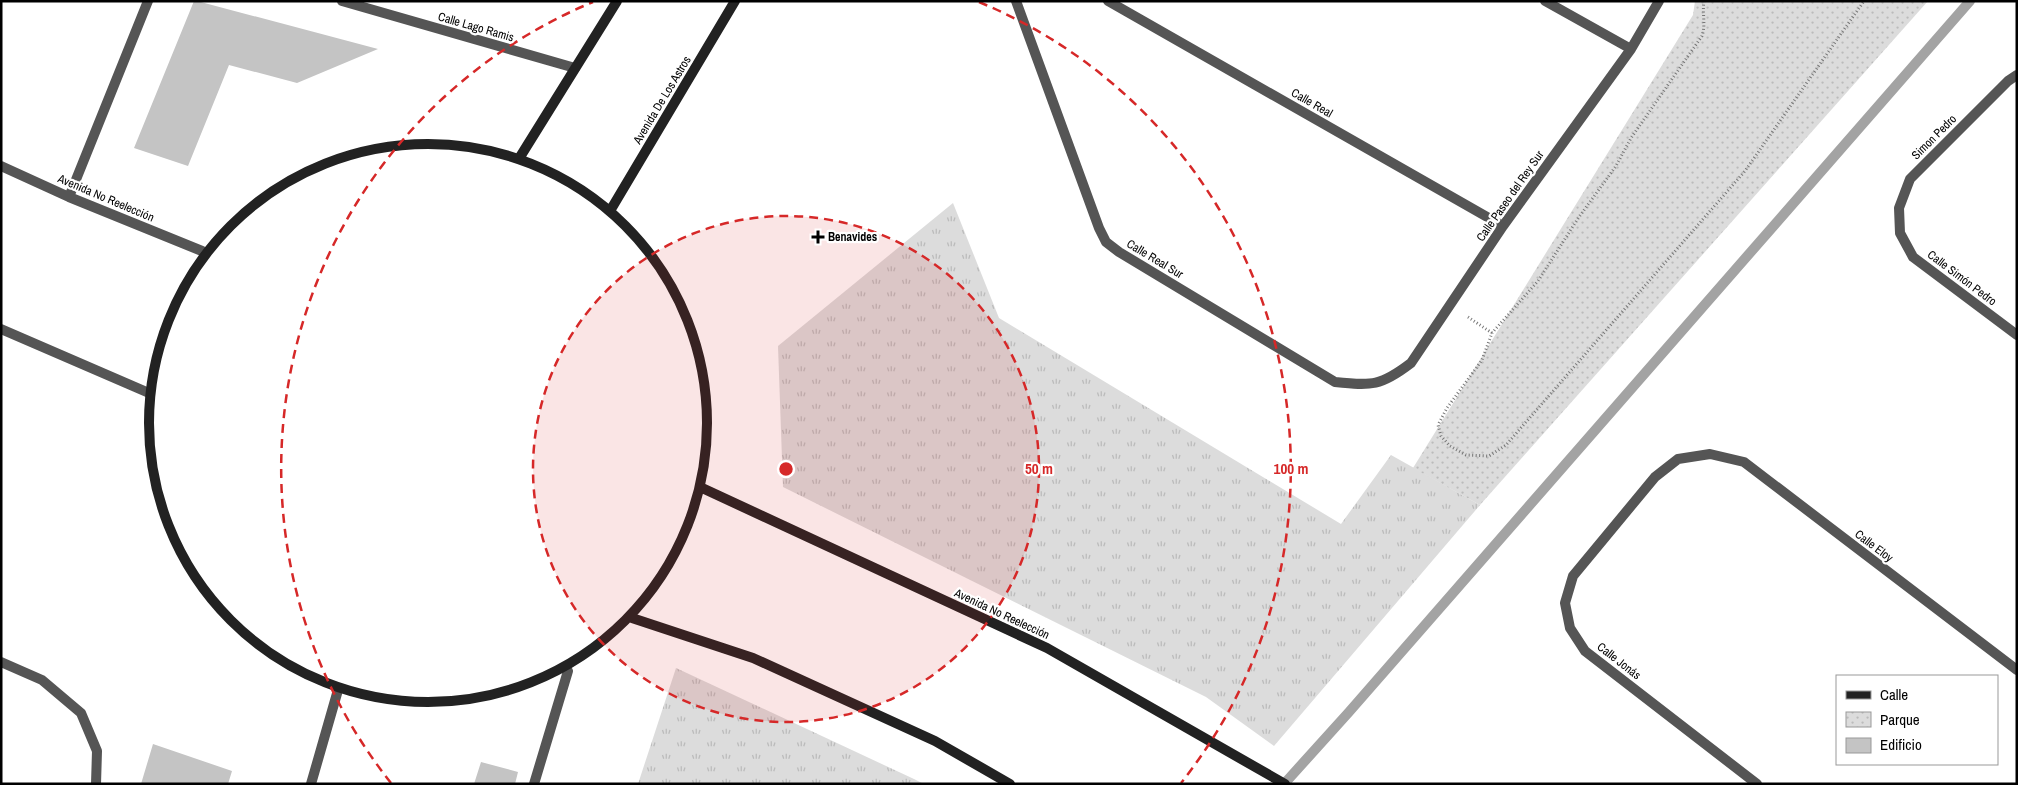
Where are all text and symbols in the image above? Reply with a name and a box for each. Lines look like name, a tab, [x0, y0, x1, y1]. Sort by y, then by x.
street label: Calle Lago Ramis	[436, 9, 516, 45]
street label: Avenida De Los Astros	[629, 53, 695, 148]
street label: Calle Real	[1288, 85, 1336, 121]
street label: Simon Pedro	[1908, 111, 1960, 163]
street label: Calle Paseo del Rey Sur	[1473, 147, 1548, 244]
street label: Avenida No Reelección	[54, 170, 157, 226]
place label: Benavides	[828, 229, 878, 245]
marker: Benavides	[812, 231, 824, 243]
street label: Calle Real Sur	[1124, 236, 1187, 283]
street label: Calle Simón Pedro	[1924, 247, 2000, 309]
text: 50 m	[1025, 458, 1053, 479]
text: 100 m	[1274, 458, 1308, 479]
centre of rings	[777, 460, 795, 478]
street label: Calle Eloy	[1851, 526, 1897, 566]
street label: Avenida No Reelección	[951, 585, 1052, 643]
street label: Calle Jonás	[1594, 639, 1644, 683]
legend	[1836, 675, 1998, 765]
text: Calle	[1880, 684, 1908, 705]
text: Parque	[1880, 709, 1920, 730]
text: Edificio	[1880, 734, 1922, 755]

